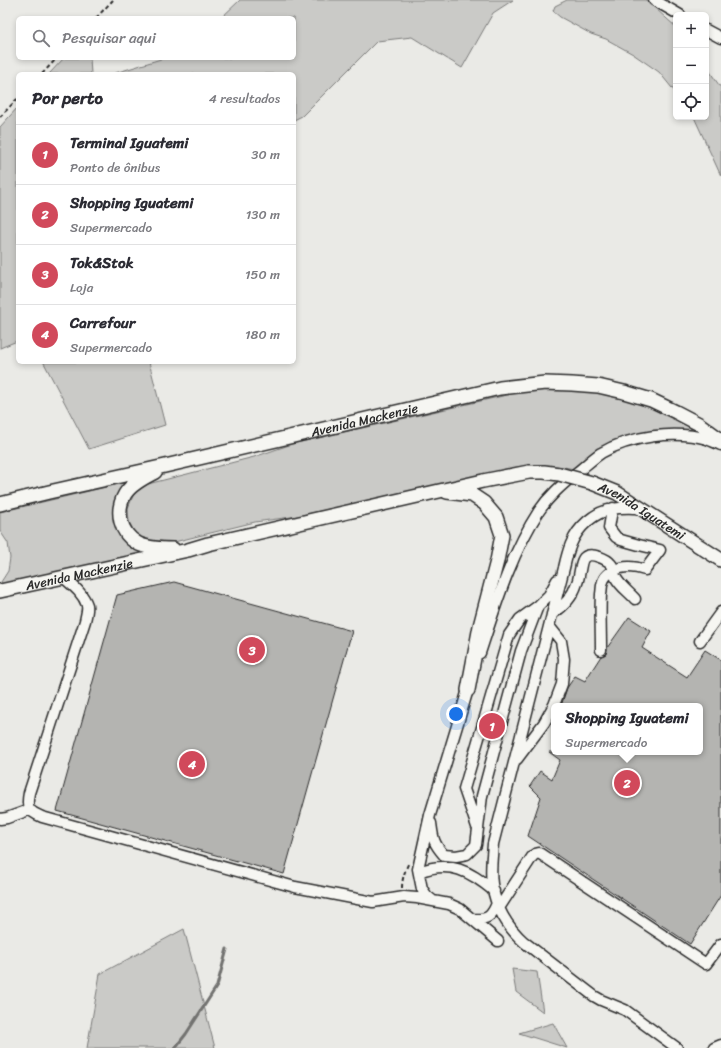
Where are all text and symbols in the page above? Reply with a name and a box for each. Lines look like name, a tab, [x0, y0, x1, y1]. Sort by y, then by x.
map controls	[673, 12, 709, 120]
button: +	[673, 12, 709, 48]
search box	[16, 16, 296, 60]
text: Pesquisar aqui	[62, 25, 156, 51]
icon: search	[30, 27, 52, 49]
button: −	[673, 48, 709, 84]
text: Por perto	[32, 83, 103, 113]
button: locate	[673, 84, 709, 120]
text: 4 resultados	[209, 87, 280, 110]
text: Terminal Iguatemi	[70, 130, 188, 156]
text: 1	[42, 143, 48, 166]
text: 30 m	[251, 143, 280, 166]
text: Ponto de ônibus	[70, 156, 160, 179]
text: Shopping Iguatemi	[70, 190, 193, 216]
text: 2	[41, 203, 49, 226]
text: 130 m	[246, 203, 280, 226]
text: Supermercado	[70, 216, 152, 239]
text: Tok&Stok	[70, 250, 134, 276]
text: 3	[41, 263, 49, 286]
text: 150 m	[245, 263, 280, 286]
text: Loja	[70, 276, 93, 299]
text: Carrefour	[70, 310, 135, 336]
text: 4	[41, 323, 49, 346]
text: 180 m	[245, 323, 280, 346]
text: Supermercado	[70, 336, 152, 359]
street label: Avenida Mackenzie	[307, 396, 421, 443]
street label: Avenida Iguatemi	[594, 475, 691, 546]
street label: Avenida Mackenzie	[22, 551, 135, 597]
pin: 3	[239, 635, 265, 665]
popup	[551, 703, 703, 755]
your location	[446, 704, 466, 724]
text: Shopping Iguatemi	[565, 705, 689, 731]
pin: 1	[479, 711, 505, 741]
text: Supermercado	[565, 731, 647, 754]
pin: 4	[179, 749, 205, 779]
pin: 2	[614, 768, 640, 798]

